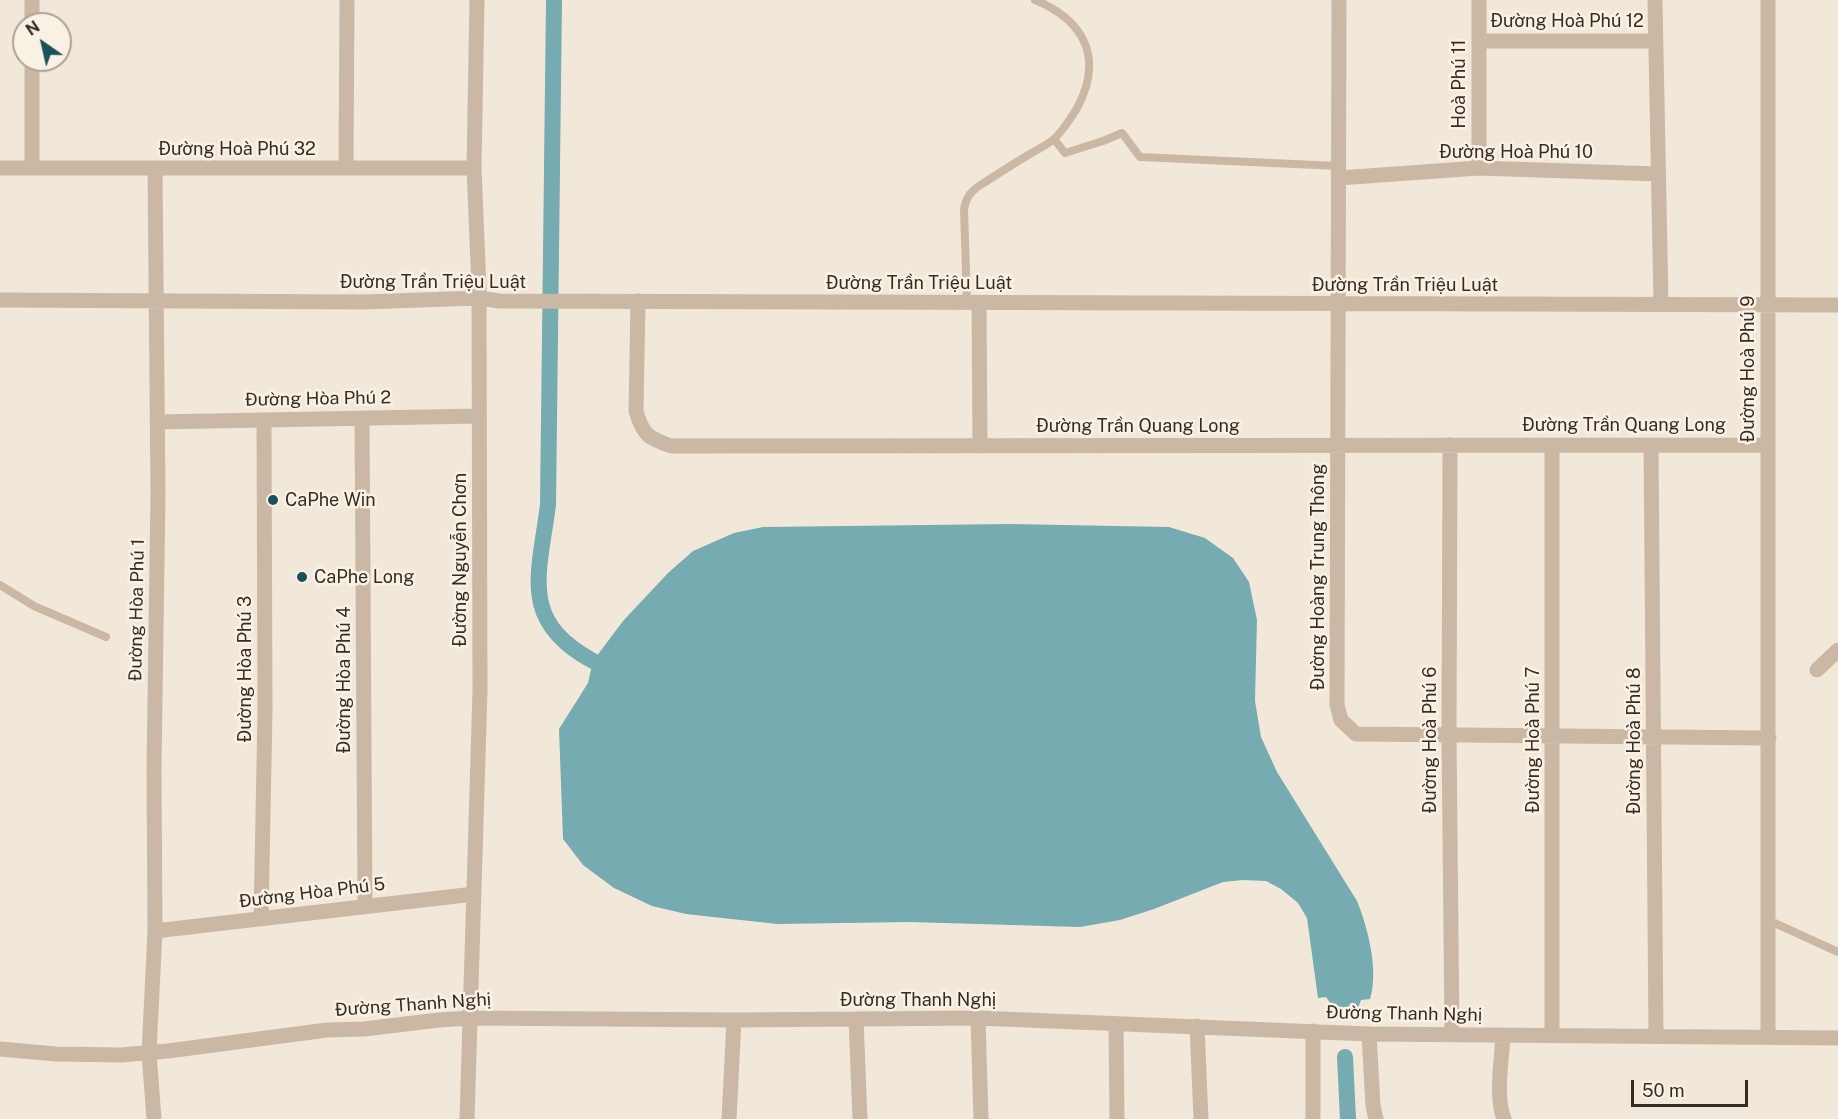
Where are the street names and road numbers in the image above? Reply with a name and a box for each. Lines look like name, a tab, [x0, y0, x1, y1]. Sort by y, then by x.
street label: Đường Hoà Phú 12	[1490, 10, 1644, 32]
street label: Hoà Phú 11	[1448, 39, 1470, 129]
street label: Đường Hoà Phú 32	[158, 138, 316, 160]
street label: Đường Hoà Phú 10	[1439, 141, 1593, 163]
street label: Đường Trần Triệu Luật	[340, 271, 526, 293]
street label: Đường Trần Triệu Luật	[826, 272, 1012, 294]
street label: Đường Trần Triệu Luật	[1312, 274, 1498, 296]
street label: Đường Hoà Phú 9	[1737, 296, 1759, 442]
street label: Đường Hòa Phú 2	[245, 387, 391, 411]
street label: Đường Trần Quang Long	[1522, 414, 1726, 436]
street label: Đường Trần Quang Long	[1036, 415, 1240, 437]
street label: Đường Hoàng Trung Thông	[1307, 463, 1329, 691]
street label: Đường Nguyễn Chơn	[449, 473, 471, 647]
street label: Đường Hòa Phú 1	[125, 538, 149, 682]
street label: Đường Hòa Phú 3	[234, 596, 256, 742]
street label: Đường Hòa Phú 4	[333, 607, 355, 753]
street label: Đường Hoà Phú 6	[1419, 667, 1441, 813]
street label: Đường Hoà Phú 7	[1522, 667, 1544, 813]
street label: Đường Hoà Phú 8	[1623, 667, 1645, 815]
street label: Đường Hòa Phú 5	[238, 873, 386, 913]
street label: Đường Thanh Nghị	[334, 989, 492, 1021]
street label: Đường Thanh Nghị	[840, 989, 996, 1011]
street label: Đường Thanh Nghị	[1326, 1002, 1482, 1026]

